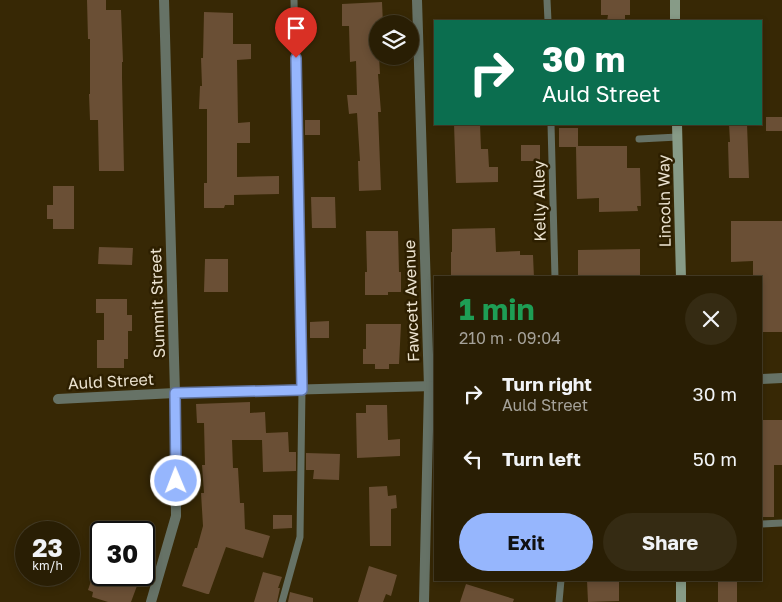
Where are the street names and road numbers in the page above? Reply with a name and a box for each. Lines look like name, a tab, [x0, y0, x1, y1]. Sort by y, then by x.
street label: Lincoln Way	[653, 154, 675, 248]
street label: Kelly Alley	[528, 160, 550, 242]
street label: Fawcett Avenue	[399, 240, 423, 362]
street label: Summit Street	[145, 248, 169, 358]
street label: Auld Street	[67, 369, 155, 393]

